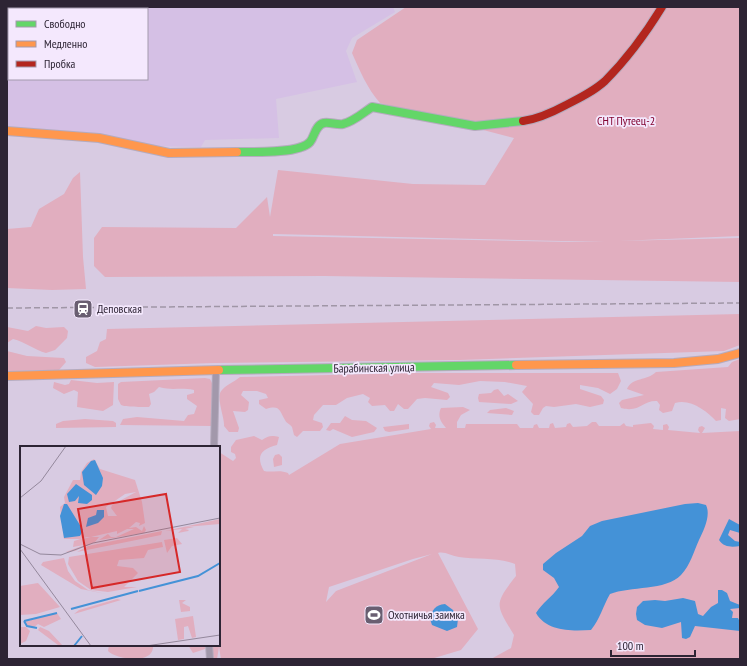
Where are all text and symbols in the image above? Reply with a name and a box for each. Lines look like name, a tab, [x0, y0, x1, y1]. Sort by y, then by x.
legend	[8, 8, 148, 80]
text: Свободно	[44, 16, 86, 31]
text: Медленно	[44, 36, 87, 51]
text: Пробка	[44, 56, 76, 71]
park label: СНТ Путеец-2	[597, 113, 655, 128]
station icon: Деповская	[72, 298, 94, 320]
place label: Деповская	[97, 301, 142, 316]
street label: Барабинская улица	[333, 359, 415, 376]
inset map	[20, 446, 220, 646]
sports icon: Охотничья заимка	[363, 604, 385, 626]
place label: Охотничья заимка	[388, 607, 465, 622]
scale bar	[611, 632, 695, 658]
text: 100 m	[617, 638, 644, 653]

